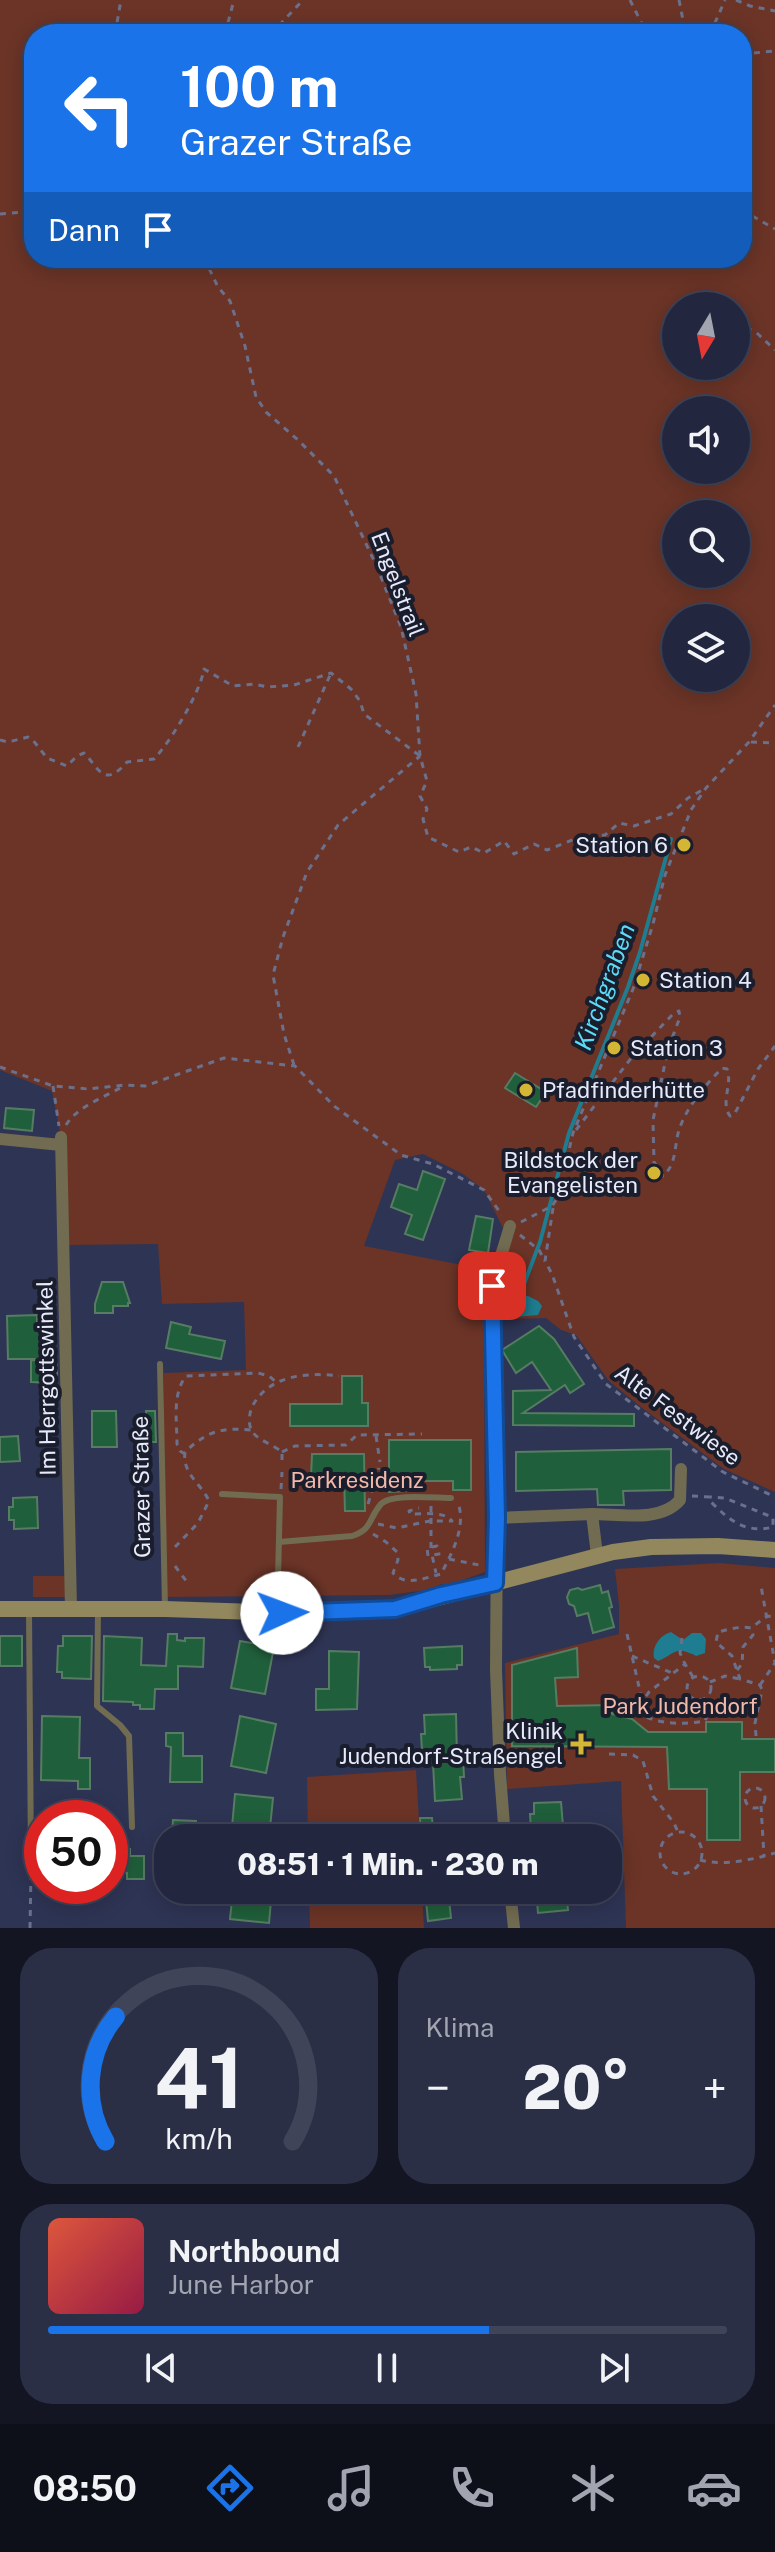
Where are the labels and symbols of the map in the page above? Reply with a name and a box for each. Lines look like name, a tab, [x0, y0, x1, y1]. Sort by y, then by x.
north arrow	[662, 292, 750, 380]
street label: Engelstrail	[366, 528, 430, 640]
place label: Station 6	[575, 832, 668, 858]
marker: Station 6	[675, 836, 693, 854]
water label: Kirchgraben	[568, 920, 640, 1054]
place label: Station 4	[659, 967, 752, 993]
marker: Station 4	[634, 971, 652, 989]
place label: Station 3	[630, 1035, 723, 1061]
marker: Station 3	[605, 1039, 623, 1057]
place label: Pfadfinderhütte	[542, 1077, 705, 1103]
marker: Pfadfinderhütte	[517, 1081, 535, 1099]
place label: Bildstock der Evangelisten	[503, 1147, 638, 1198]
marker: Bildstock der Evangelisten	[645, 1164, 663, 1182]
pin	[458, 1252, 526, 1320]
street label: Im Herrgottswinkel	[31, 1280, 61, 1476]
street label: Alte Festwiese	[610, 1359, 746, 1471]
street label: Grazer Straße	[127, 1416, 155, 1558]
park label: Parkresidenz	[290, 1467, 424, 1493]
position arrow	[240, 1571, 324, 1655]
park label: Park Judendorf	[603, 1693, 758, 1719]
place label: Klinik Judendorf-Straßengel	[339, 1718, 563, 1769]
marker: Klinik Judendorf-Straßengel	[570, 1733, 592, 1755]
speed limit sign: 50	[24, 1800, 128, 1904]

